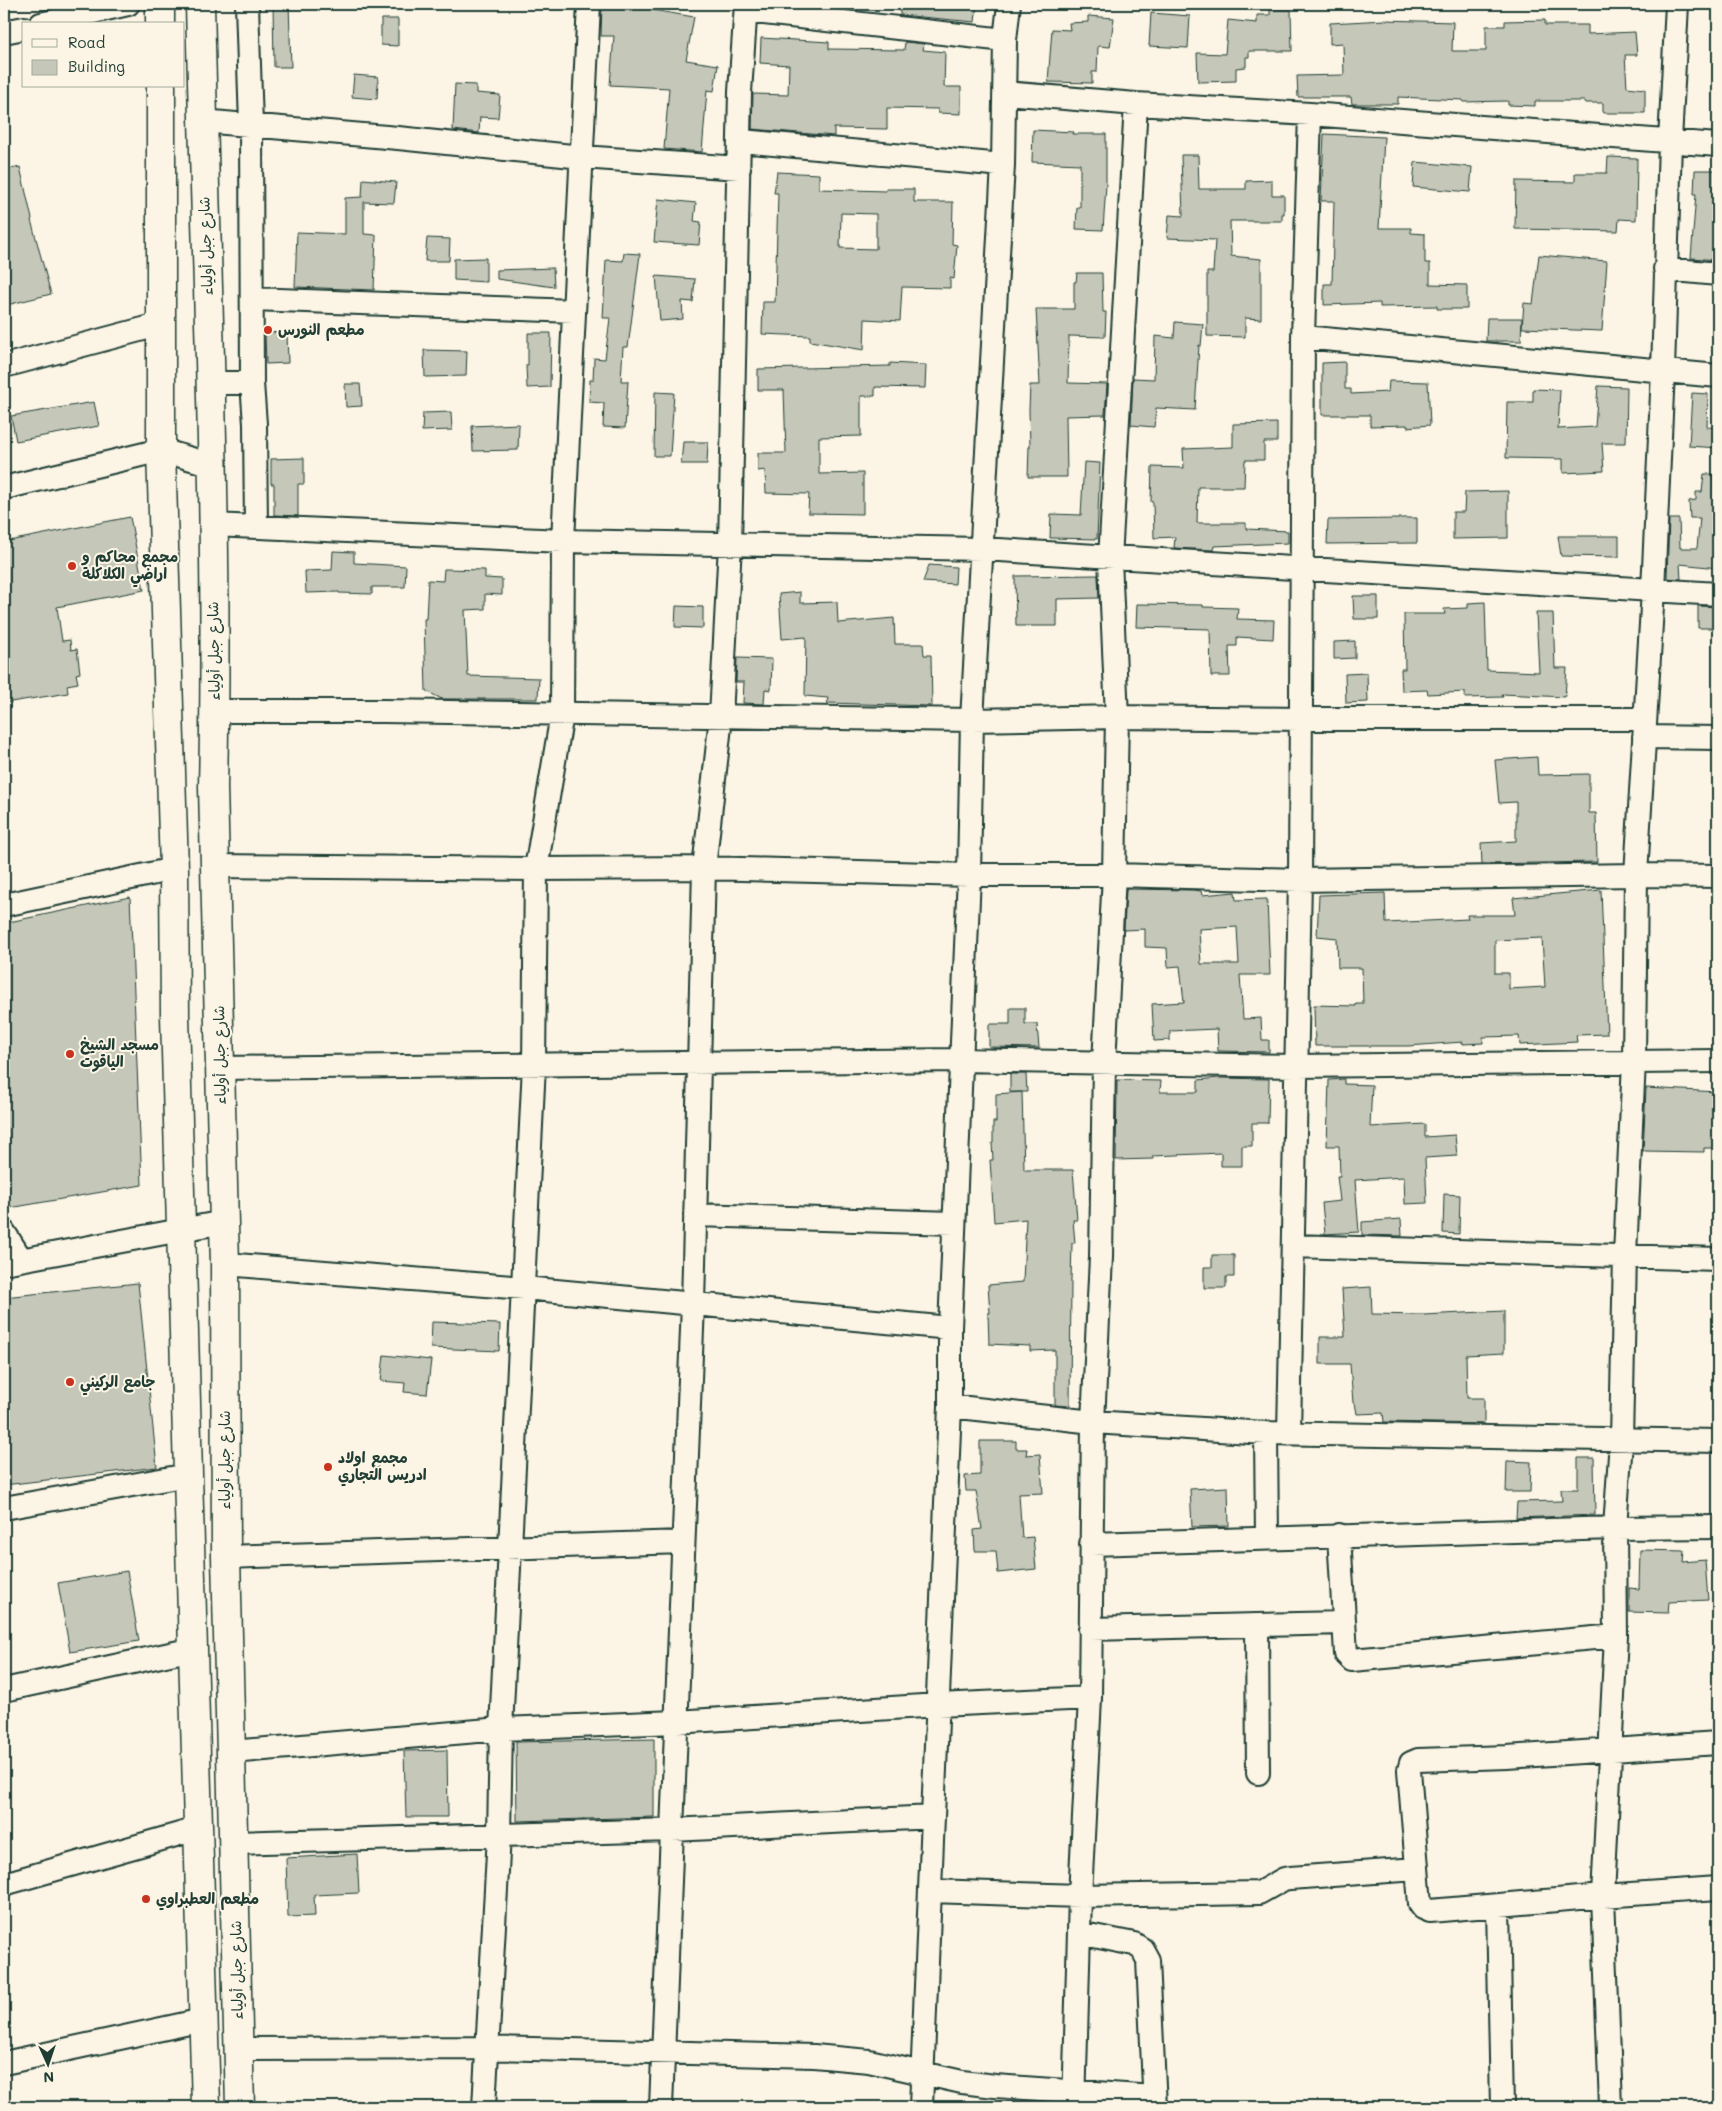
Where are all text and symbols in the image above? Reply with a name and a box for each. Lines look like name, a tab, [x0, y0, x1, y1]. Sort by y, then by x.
legend	[22, 22, 185, 88]
text: Road	[68, 32, 105, 52]
text: Building	[68, 56, 125, 76]
street label: شارع جبل أولياء	[193, 196, 218, 296]
place label: مطعم النورس	[278, 319, 365, 341]
marker: مطعم النورس	[262, 324, 274, 336]
place label: مجمع محاكم و اراضي الكلاكلة	[81, 546, 178, 588]
marker: مجمع محاكم و اراضي الكلاكلة	[66, 560, 78, 572]
street label: شارع جبل أولياء	[202, 601, 225, 701]
street label: شارع جبل أولياء	[208, 1005, 231, 1105]
place label: مسجد الشيخ الياقوت	[80, 1034, 159, 1072]
marker: مسجد الشيخ الياقوت	[64, 1048, 76, 1060]
place label: جامع الركيني	[80, 1371, 156, 1396]
marker: جامع الركيني	[64, 1376, 76, 1388]
street label: شارع جبل أولياء	[214, 1410, 235, 1510]
place label: مجمع اولاد ادريس التجاري	[338, 1447, 427, 1487]
marker: مجمع اولاد ادريس التجاري	[322, 1461, 334, 1473]
place label: مطعم العطبراوي	[156, 1888, 259, 1911]
marker: مطعم العطبراوي	[140, 1893, 152, 1905]
street label: شارع جبل أولياء	[225, 1920, 248, 2020]
north arrow	[22, 2038, 72, 2088]
text: N	[43, 2068, 55, 2087]

